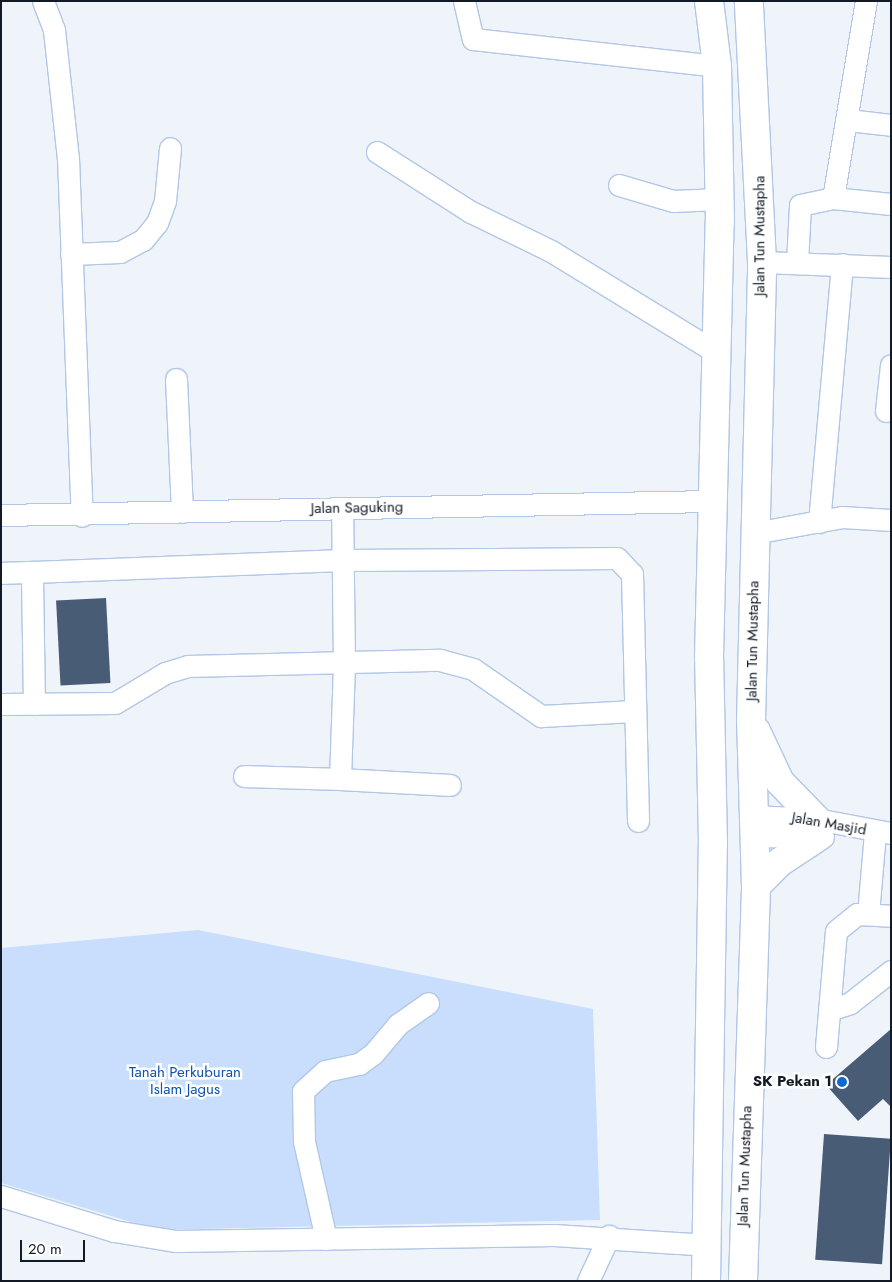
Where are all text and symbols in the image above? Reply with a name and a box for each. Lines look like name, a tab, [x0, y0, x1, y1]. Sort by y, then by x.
street label: Jalan Tun Mustapha	[751, 176, 769, 296]
street label: Jalan Saguking	[311, 498, 403, 518]
street label: Jalan Tun Mustapha	[743, 581, 763, 701]
street label: Jalan Masjid	[790, 809, 868, 839]
park label: Tanah Perkuburan Islam Jagus	[129, 1063, 241, 1098]
place label: SK Pekan 1	[753, 1073, 832, 1091]
marker: SK Pekan 1	[836, 1076, 848, 1088]
street label: Jalan Tun Mustapha	[734, 1106, 756, 1226]
scale bar	[22, 1230, 88, 1262]
text: 20 m	[28, 1238, 62, 1260]

